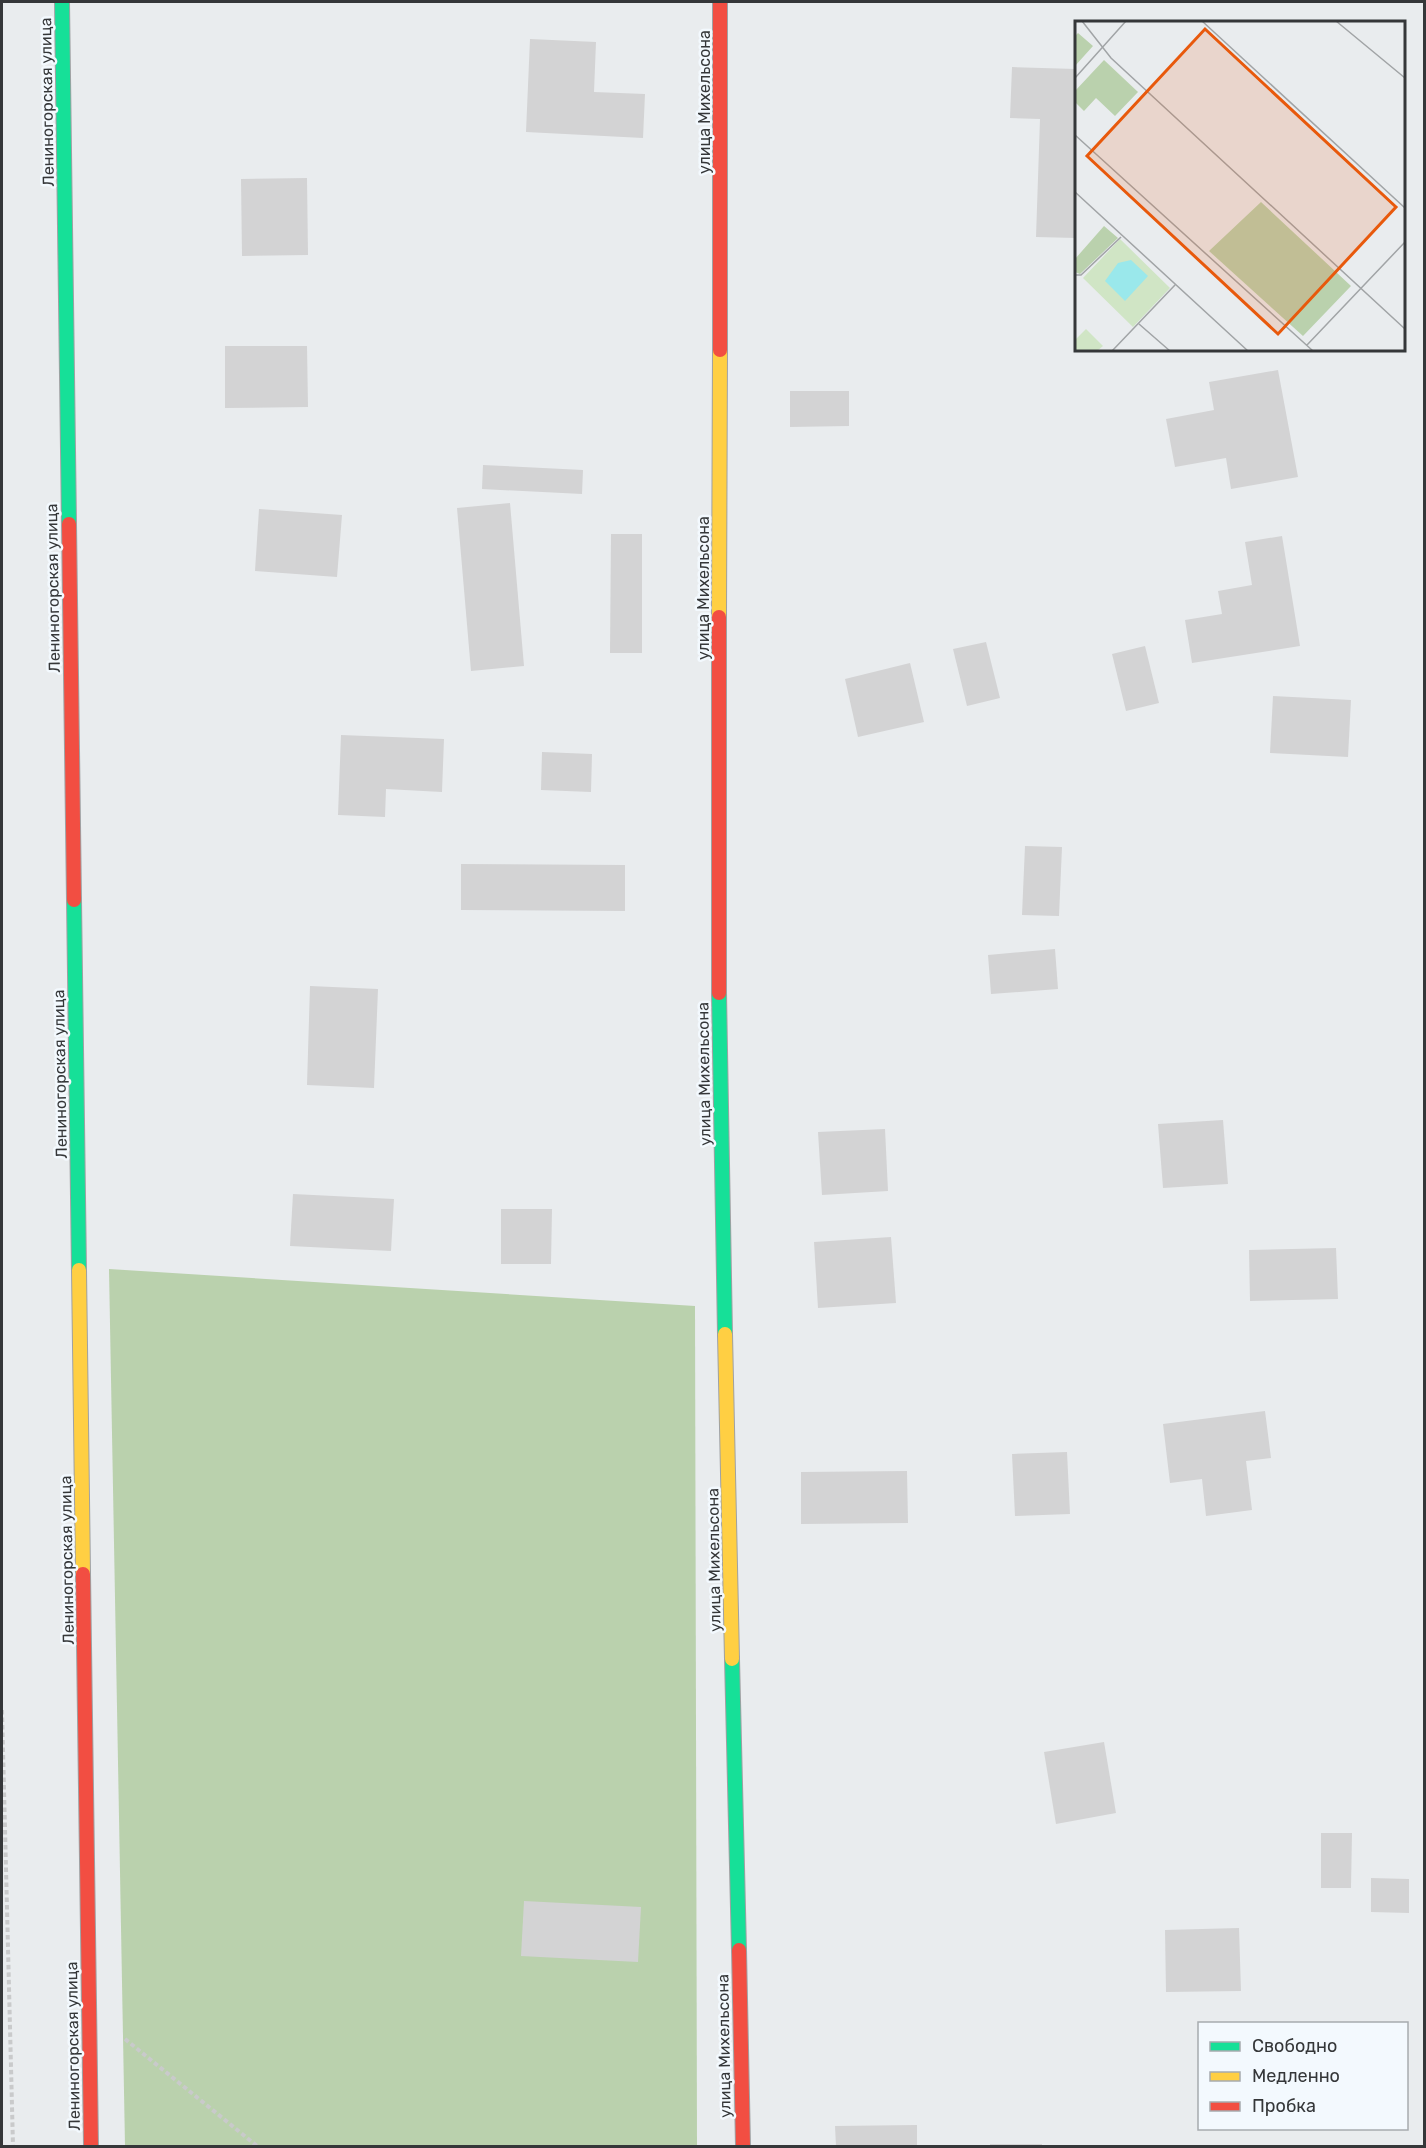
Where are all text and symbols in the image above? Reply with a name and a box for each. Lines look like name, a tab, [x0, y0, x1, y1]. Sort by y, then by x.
street label: Лениногорская улица	[36, 17, 58, 187]
inset map	[1075, 21, 1405, 351]
street label: улица Михельсона	[695, 30, 714, 174]
street label: Лениногорская улица	[42, 503, 64, 673]
street label: улица Михельсона	[694, 516, 713, 660]
street label: Лениногорская улица	[49, 989, 71, 1159]
street label: улица Михельсона	[693, 1002, 715, 1146]
street label: Лениногорская улица	[56, 1475, 78, 1645]
street label: улица Михельсона	[703, 1488, 725, 1632]
street label: Лениногорская улица	[62, 1961, 84, 2131]
street label: улица Михельсона	[713, 1974, 735, 2118]
legend	[1198, 2022, 1408, 2130]
text: Свободно	[1252, 2035, 1337, 2057]
text: Медленно	[1252, 2065, 1340, 2087]
text: Пробка	[1252, 2095, 1316, 2117]

